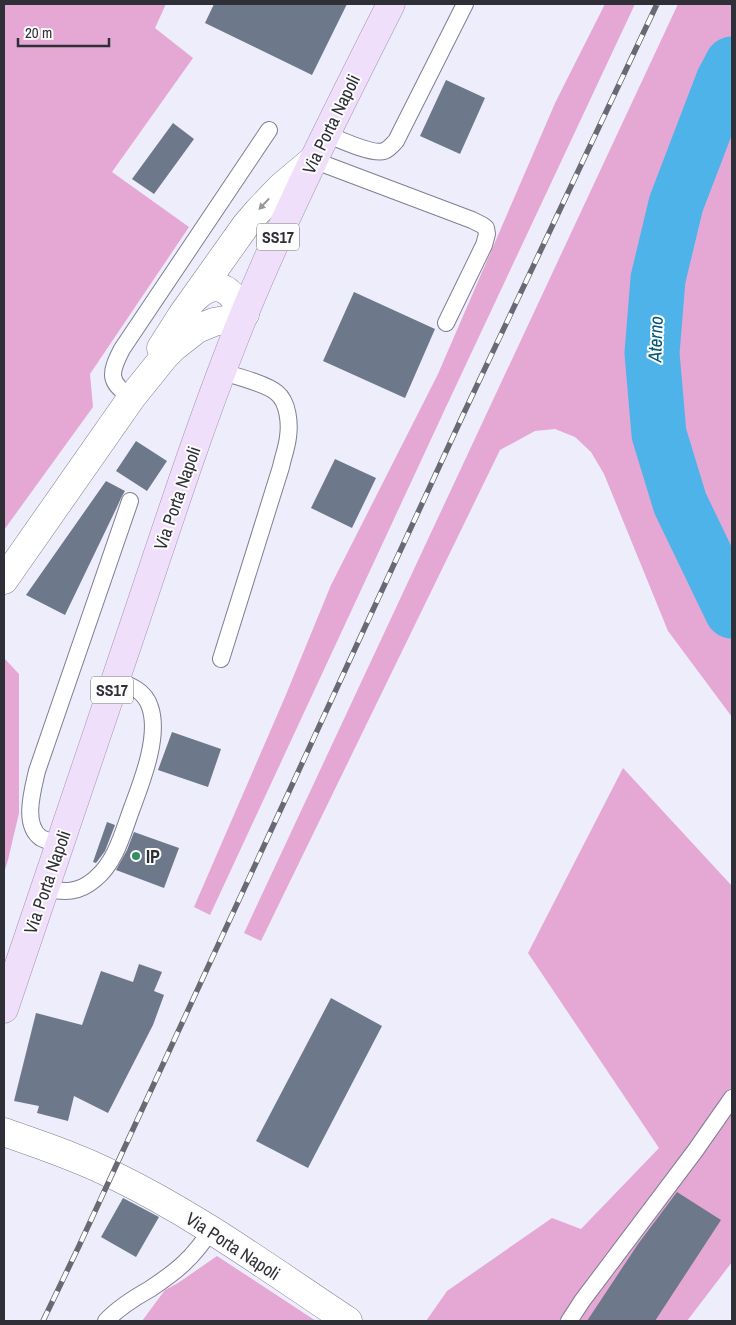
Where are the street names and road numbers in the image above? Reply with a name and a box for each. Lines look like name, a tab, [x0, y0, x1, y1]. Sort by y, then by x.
street label: Via Porta Napoli	[296, 70, 366, 178]
road number: SS17	[257, 223, 299, 250]
street label: Via Porta Napoli	[148, 443, 206, 553]
road number: SS17	[91, 676, 133, 704]
street label: Via Porta Napoli	[18, 827, 76, 937]
street label: Via Porta Napoli	[181, 1206, 285, 1286]

